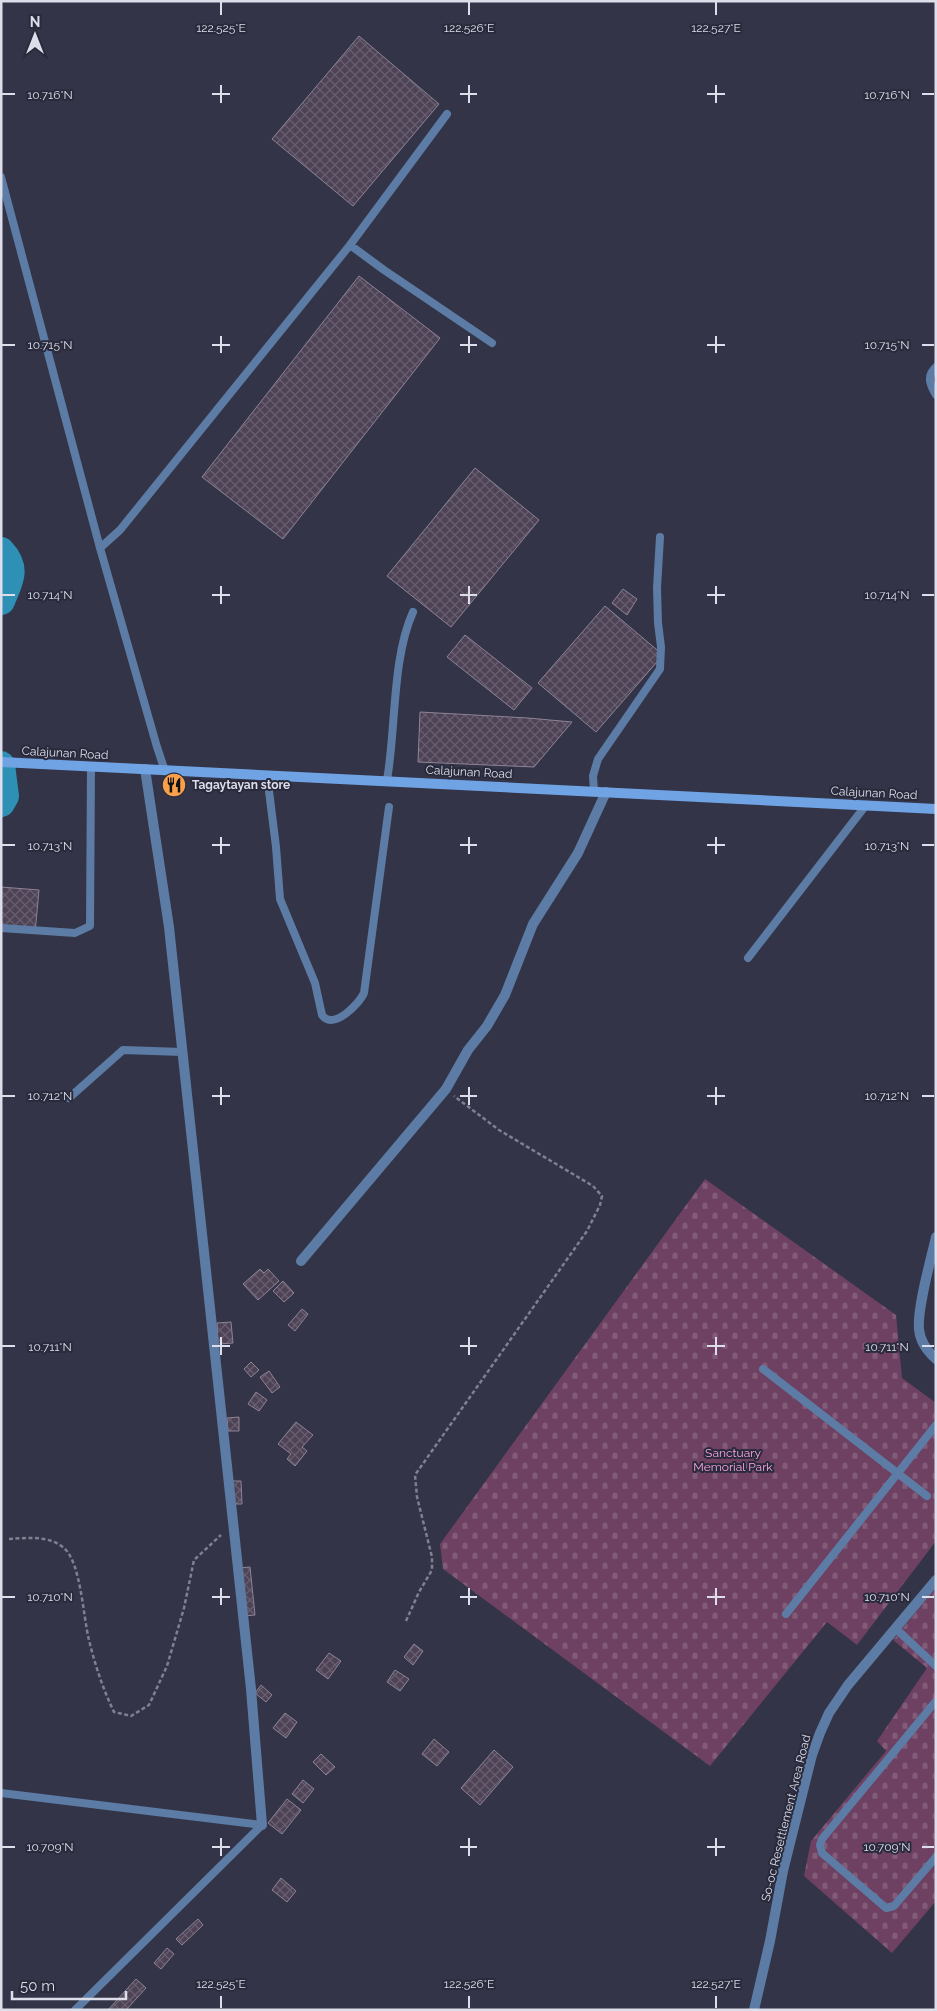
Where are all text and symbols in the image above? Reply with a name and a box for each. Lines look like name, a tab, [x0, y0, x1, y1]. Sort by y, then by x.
north arrow	[10, 10, 60, 60]
text: N	[30, 14, 40, 30]
text: 122.525°E	[196, 21, 246, 35]
text: 122.526°E	[444, 21, 494, 35]
text: 122.527°E	[691, 21, 741, 35]
text: 10.716°N	[27, 88, 73, 102]
text: 10.716°N	[864, 88, 910, 102]
text: 10.715°N	[28, 338, 73, 352]
text: 10.715°N	[865, 338, 910, 352]
text: 10.714°N	[28, 588, 72, 602]
text: 10.714°N	[865, 588, 909, 602]
street label: Calajunan Road	[21, 744, 109, 762]
street label: Calajunan Road	[425, 763, 513, 781]
restaurant icon: Tagaytayan store	[161, 772, 187, 798]
place label: Tagaytayan store	[192, 778, 290, 792]
street label: Calajunan Road	[830, 784, 918, 802]
text: 10.713°N	[28, 839, 72, 853]
text: 10.713°N	[865, 839, 909, 853]
text: 10.712°N	[28, 1089, 72, 1103]
text: 10.712°N	[865, 1089, 909, 1103]
text: 10.711°N	[28, 1340, 72, 1354]
text: 10.711°N	[865, 1340, 909, 1354]
park label: Sanctuary Memorial Park	[693, 1446, 773, 1474]
text: 10.710°N	[27, 1590, 73, 1604]
text: 10.710°N	[864, 1590, 910, 1604]
street label: So-oc Resettlement Area Road	[758, 1733, 814, 1903]
text: 10.709°N	[26, 1840, 74, 1854]
text: 10.709°N	[863, 1840, 911, 1854]
scale bar	[12, 1968, 126, 2000]
text: 50 m	[20, 1977, 55, 1995]
text: 122.525°E	[196, 1977, 246, 1991]
text: 122.526°E	[444, 1977, 494, 1991]
text: 122.527°E	[691, 1977, 741, 1991]

